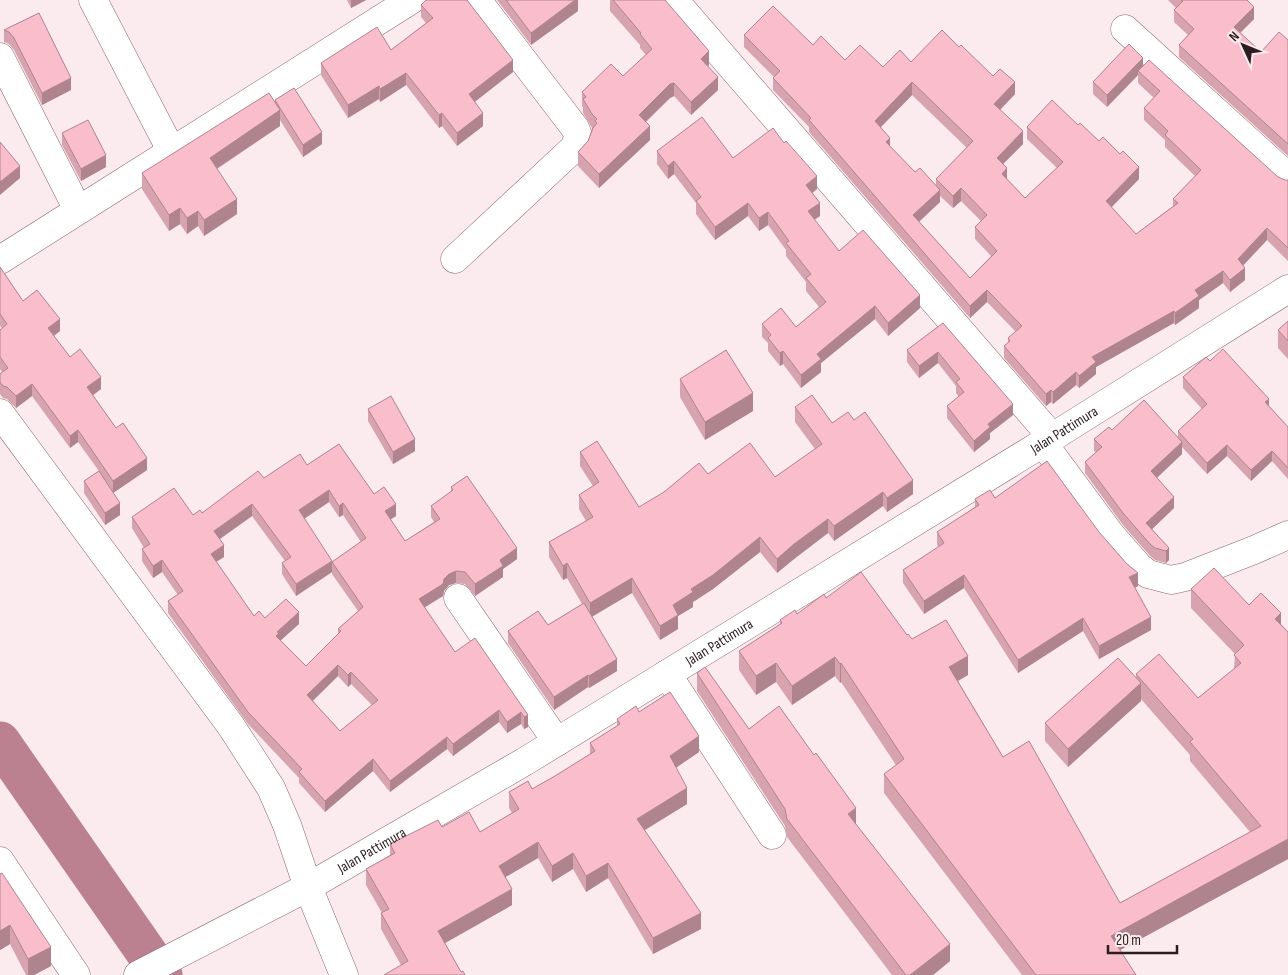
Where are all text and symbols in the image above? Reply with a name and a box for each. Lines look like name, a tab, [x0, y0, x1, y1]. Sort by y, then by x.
north arrow	[1218, 20, 1268, 70]
text: N	[1225, 28, 1243, 45]
street label: Jalan Pattimura	[1026, 402, 1102, 459]
street label: Jalan Pattimura	[681, 614, 757, 671]
street label: Jalan Pattimura	[333, 823, 410, 878]
scale bar	[1108, 922, 1177, 954]
text: 20 m	[1116, 931, 1141, 950]

